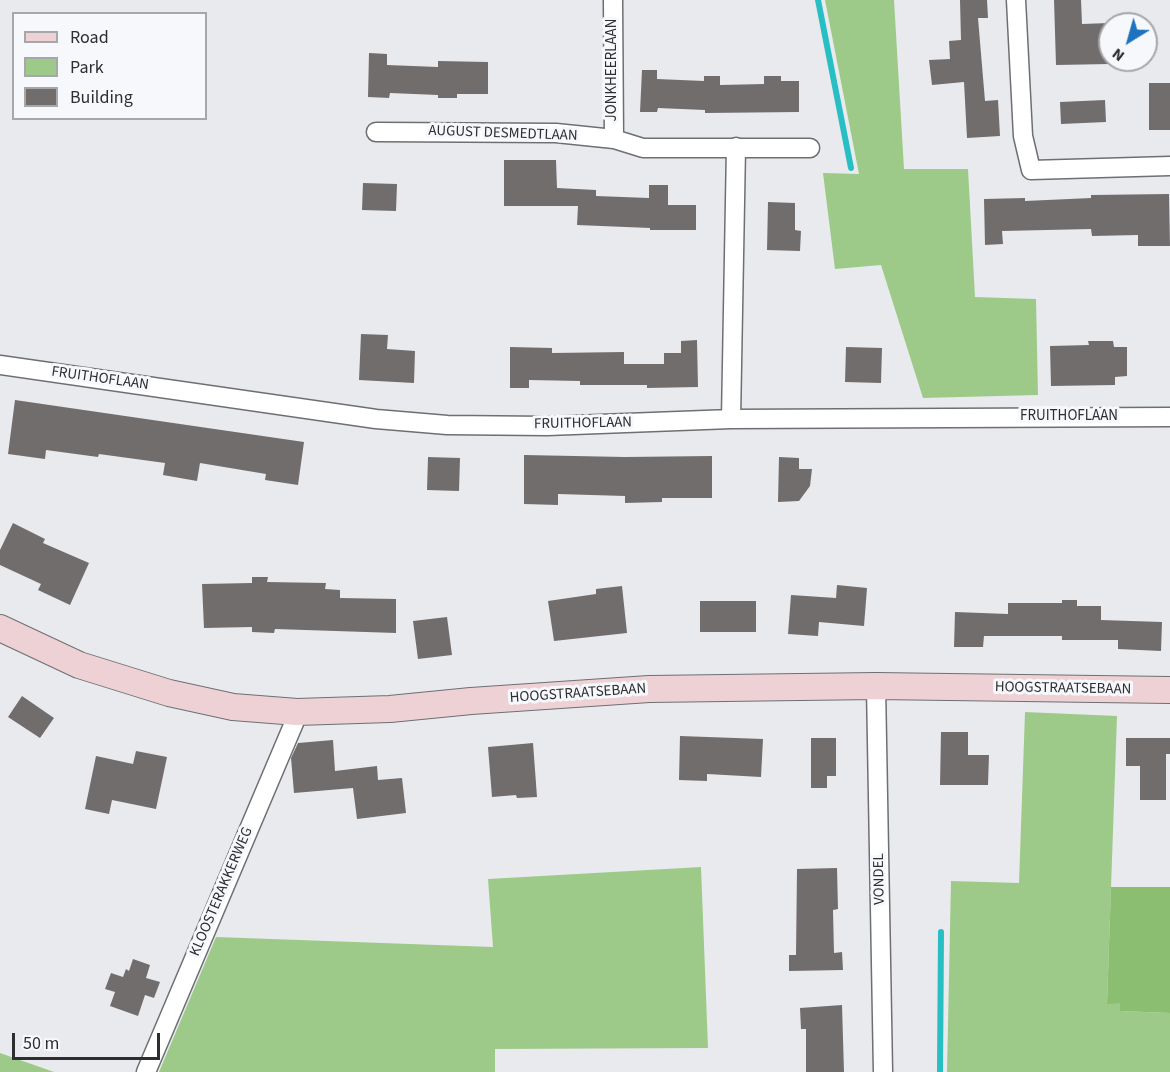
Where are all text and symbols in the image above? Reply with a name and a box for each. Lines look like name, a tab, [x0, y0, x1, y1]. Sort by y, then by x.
legend	[12, 12, 207, 120]
north arrow	[1098, 12, 1158, 72]
street label: JONKHEERLAAN	[604, 19, 622, 121]
text: Road	[70, 25, 109, 50]
text: N	[1108, 43, 1129, 67]
text: Park	[70, 55, 104, 80]
text: Building	[70, 85, 133, 110]
street label: AUGUST DESMEDTLAAN	[428, 122, 578, 146]
street label: FRUITHOFLAAN	[50, 363, 150, 395]
street label: FRUITHOFLAAN	[1020, 408, 1118, 426]
street label: FRUITHOFLAAN	[534, 414, 632, 434]
street label: HOOGSTRAATSEBAAN	[995, 679, 1131, 699]
street label: HOOGSTRAATSEBAAN	[509, 680, 647, 708]
street label: KLOOSTERAKKERWEG	[187, 825, 257, 959]
street label: VONDEL	[871, 853, 889, 905]
scale bar	[15, 1021, 164, 1059]
text: 50 m	[23, 1031, 59, 1056]

